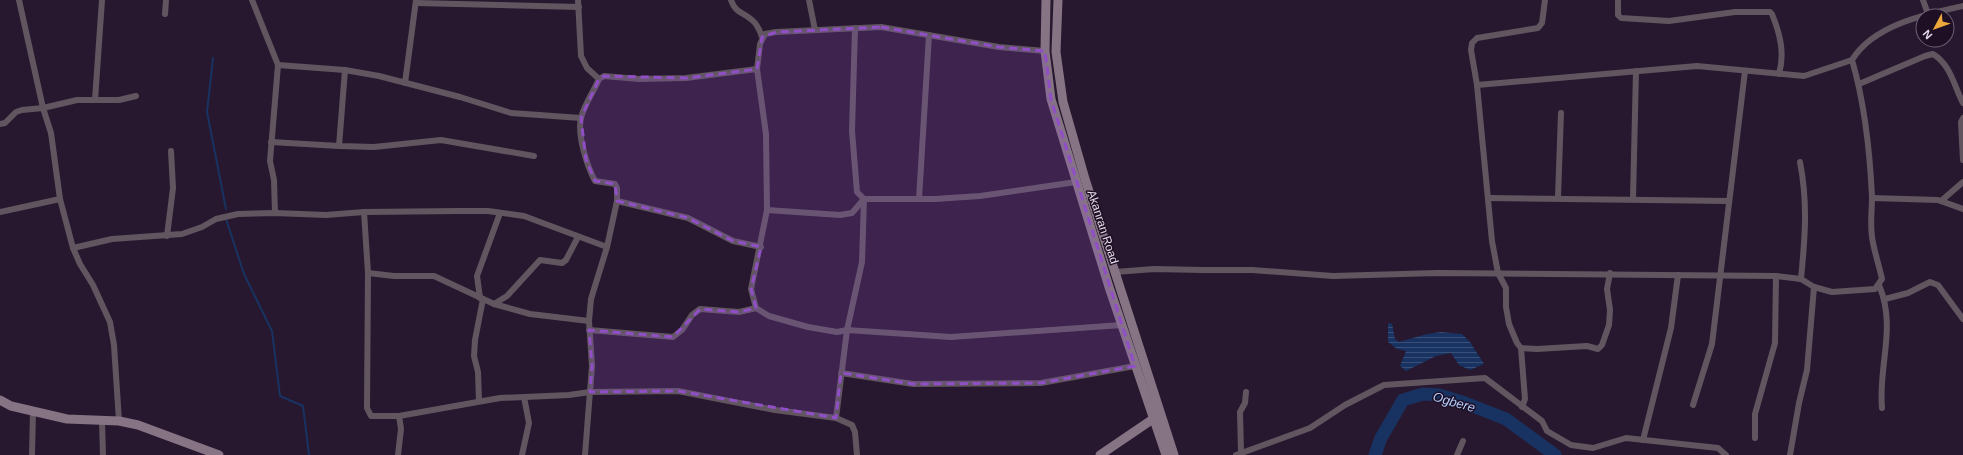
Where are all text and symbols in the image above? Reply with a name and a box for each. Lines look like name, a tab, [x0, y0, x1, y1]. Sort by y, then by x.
north arrow	[1915, 8, 1955, 48]
text: N	[1920, 28, 1935, 41]
street label: Akanran Road	[1084, 188, 1122, 266]
water label: Ogbere	[1431, 389, 1477, 415]

